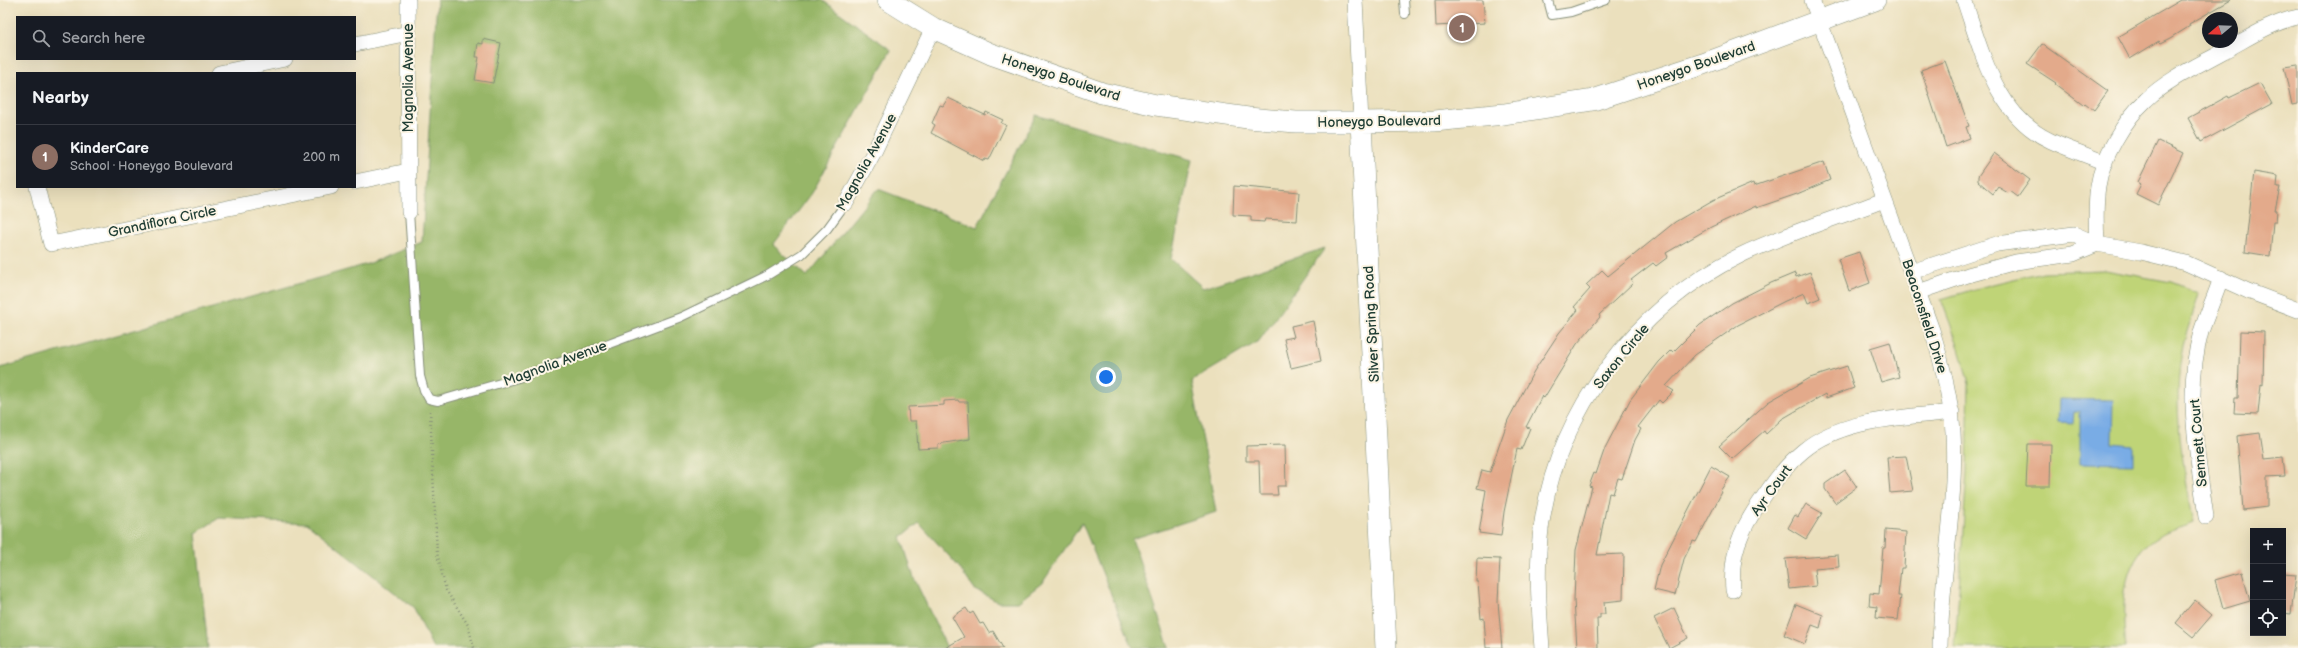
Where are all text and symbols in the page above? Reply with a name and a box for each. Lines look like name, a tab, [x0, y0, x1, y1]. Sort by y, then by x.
north arrow	[2202, 12, 2238, 48]
pin: 1	[1449, 13, 1475, 43]
search box	[16, 16, 356, 60]
street label: Magnolia Avenue	[400, 23, 417, 133]
icon: search	[30, 27, 52, 49]
text: Search here	[62, 29, 145, 48]
street label: Honeygo Boulevard	[1635, 37, 1757, 94]
street label: Honeygo Boulevard	[999, 50, 1122, 105]
text: Nearby	[32, 88, 89, 108]
street label: Magnolia Avenue	[833, 110, 900, 214]
street label: Honeygo Boulevard	[1317, 112, 1441, 131]
text: KinderCare	[70, 139, 149, 158]
text: 1	[42, 149, 48, 165]
text: 200 m	[303, 149, 340, 165]
text: School · Honeygo Boulevard	[70, 158, 233, 174]
street label: Grandiflora Circle	[106, 202, 218, 241]
street label: Beaconsfield Drive	[1898, 257, 1951, 375]
street label: Silver Spring Road	[1360, 265, 1383, 383]
street label: Saxon Circle	[1590, 320, 1653, 392]
street label: Magnolia Avenue	[501, 337, 609, 390]
your location	[1096, 367, 1116, 387]
street label: Sennett Court	[2186, 398, 2211, 488]
street label: Ayr Court	[1747, 461, 1796, 519]
map controls	[2250, 528, 2286, 636]
button: +	[2250, 528, 2286, 564]
button: −	[2250, 564, 2286, 600]
button: locate	[2250, 600, 2286, 636]

